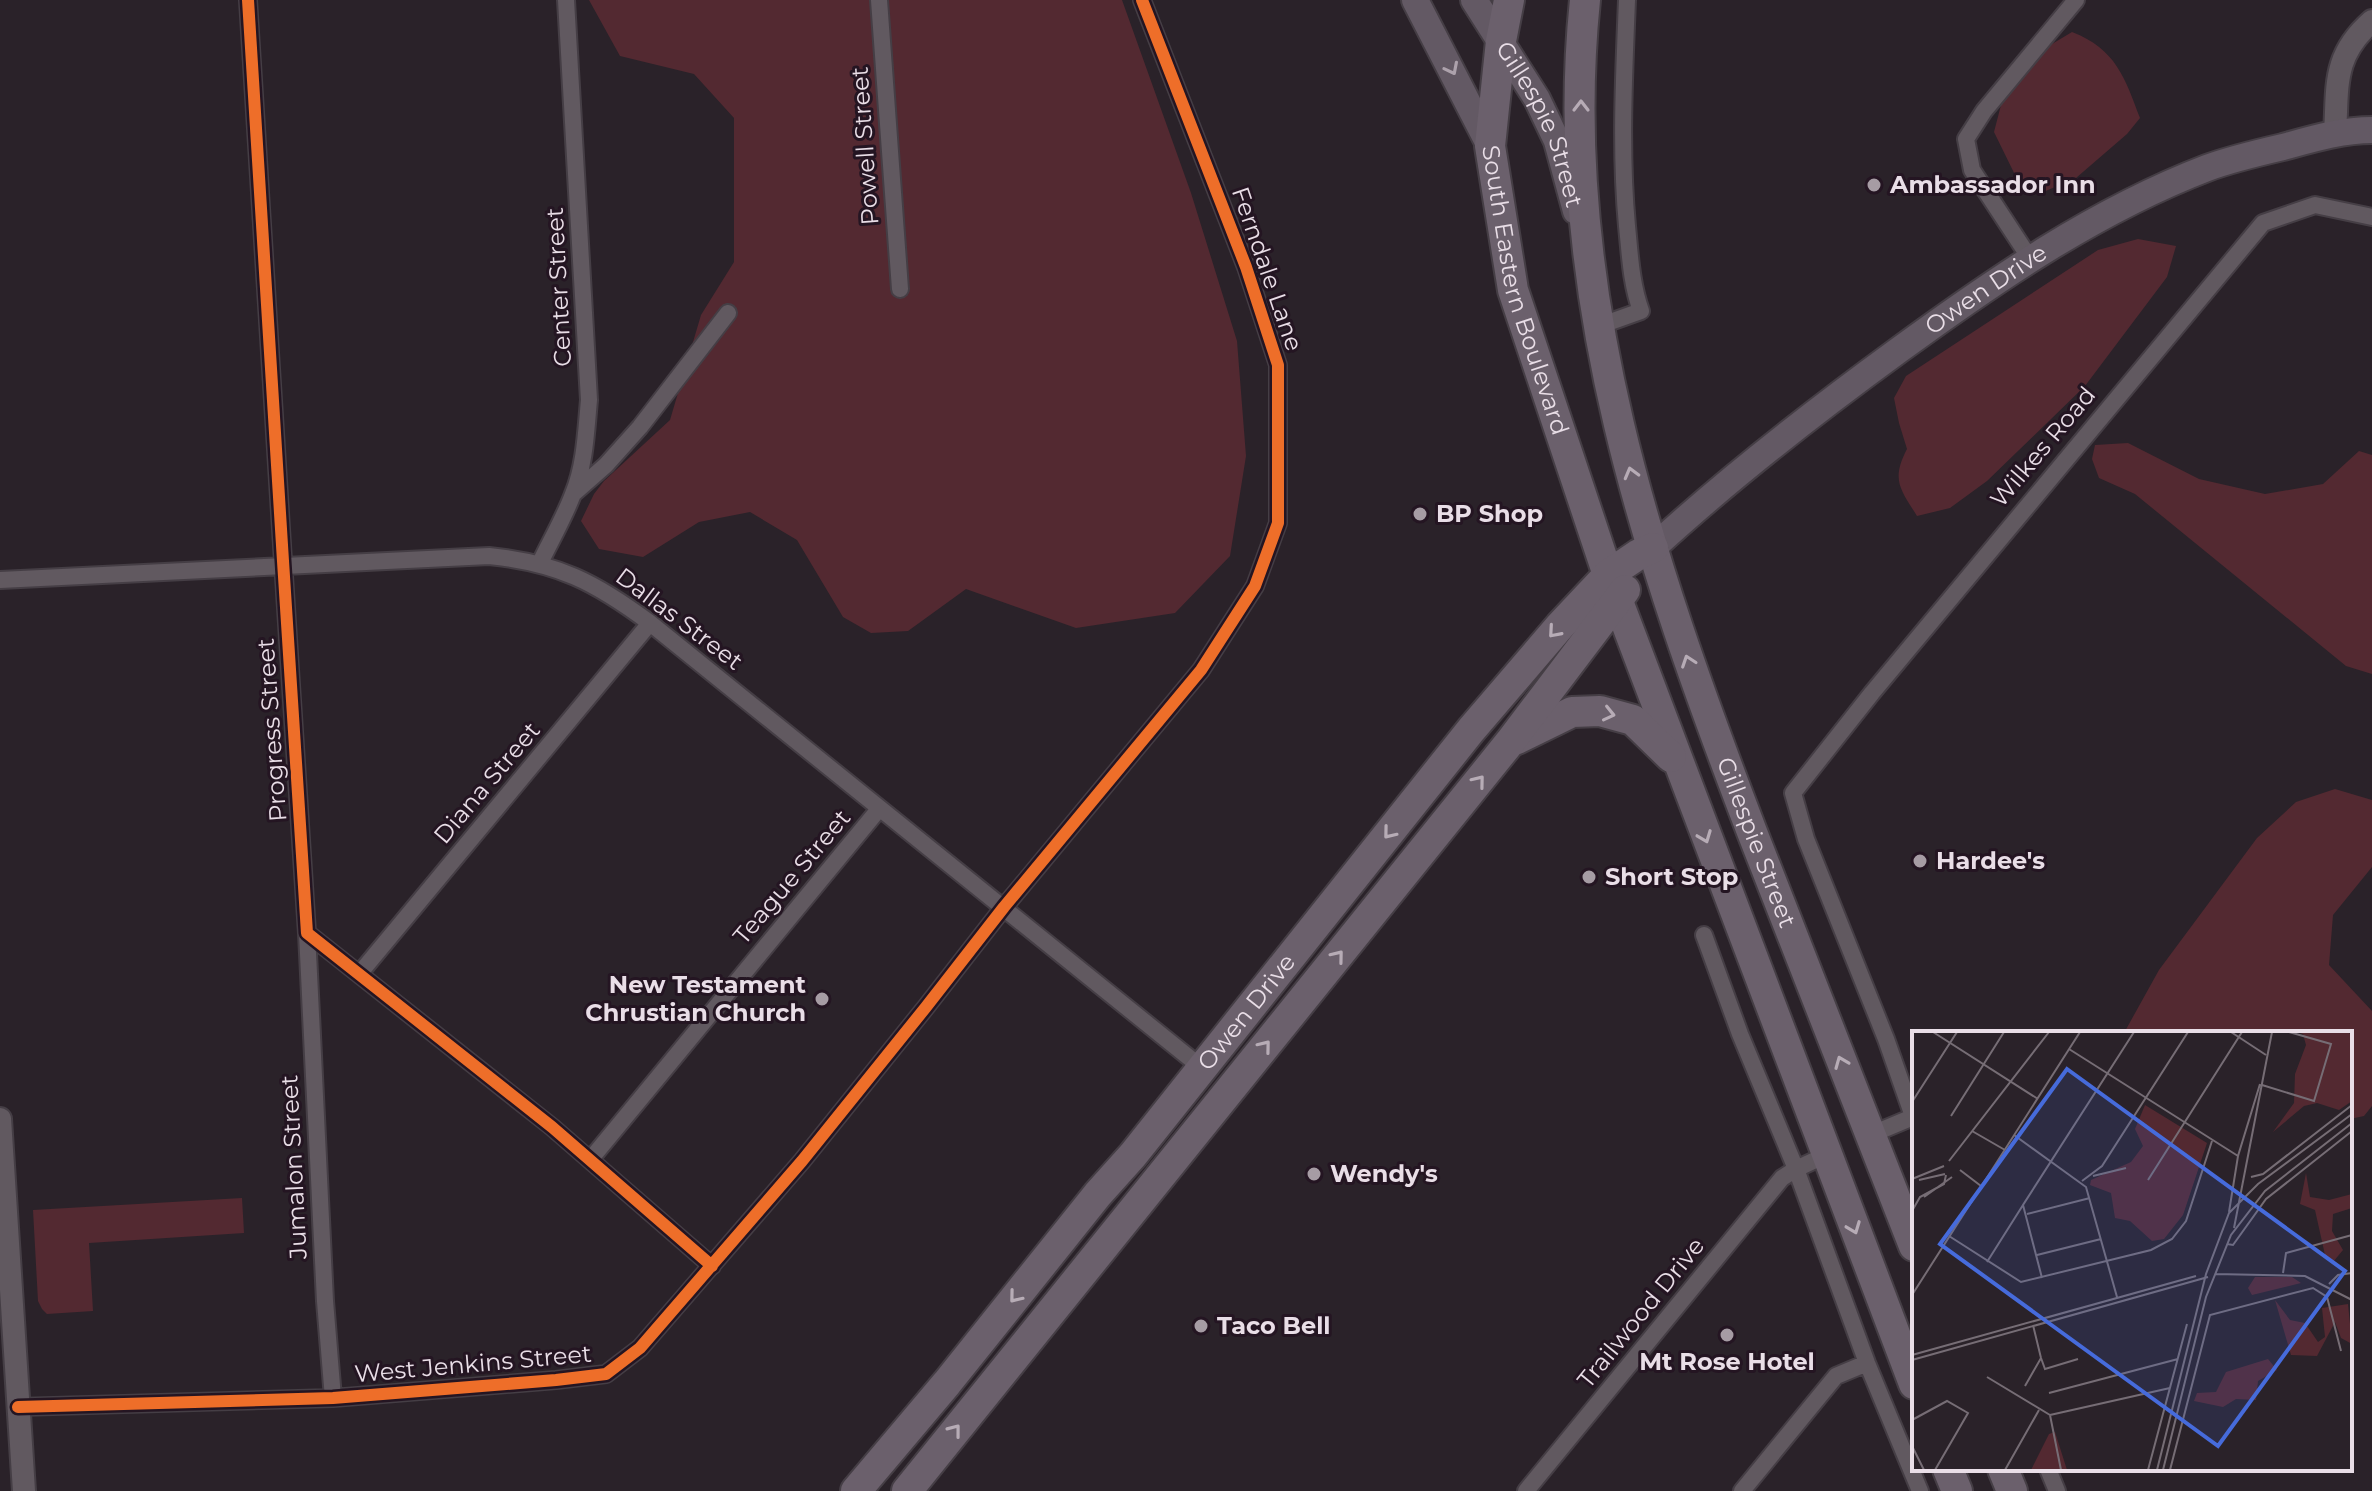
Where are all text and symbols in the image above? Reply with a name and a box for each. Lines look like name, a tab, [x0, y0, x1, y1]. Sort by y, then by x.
street label: Gillespie Street	[1490, 36, 1589, 211]
one-way arrow	[1442, 60, 1457, 75]
street label: Powell Street	[844, 66, 884, 226]
one-way arrow	[1572, 99, 1590, 112]
street label: South Eastern Boulevard	[1476, 143, 1575, 439]
place label: Ambassador Inn	[1889, 170, 2096, 199]
marker: Ambassador Inn	[1865, 176, 1883, 194]
street label: Ferndale Lane	[1226, 183, 1309, 355]
street label: Center Street	[540, 206, 577, 367]
street label: Owen Drive	[1919, 238, 2052, 341]
street label: Wilkes Road	[1984, 381, 2101, 513]
one-way arrow	[1623, 467, 1640, 481]
place label: BP Shop	[1436, 499, 1543, 528]
marker: BP Shop	[1411, 505, 1429, 523]
street label: Dallas Street	[610, 561, 749, 676]
one-way arrow	[1550, 623, 1564, 638]
street label: Progress Street	[251, 637, 292, 823]
one-way arrow	[1682, 655, 1698, 669]
one-way arrow	[1602, 705, 1615, 722]
street label: Diana Street	[427, 716, 546, 849]
street label: Gillespie Street	[1711, 753, 1803, 932]
one-way arrow	[1469, 775, 1483, 790]
street label: Teague Street	[727, 803, 856, 950]
one-way arrow	[1384, 824, 1399, 838]
one-way arrow	[1695, 829, 1712, 843]
place label: Hardee's	[1936, 846, 2045, 875]
marker: Hardee's	[1911, 852, 1929, 870]
place label: Short Stop	[1605, 862, 1738, 891]
marker: Short Stop	[1580, 868, 1598, 886]
street label: Owen Drive	[1191, 948, 1301, 1076]
one-way arrow	[1328, 951, 1343, 965]
place label: New Testament Chrustian Church	[585, 970, 807, 1027]
marker: New Testament Chrustian Church	[813, 990, 831, 1008]
inset map	[1912, 1031, 2352, 1471]
one-way arrow	[1256, 1040, 1270, 1055]
one-way arrow	[1834, 1056, 1850, 1070]
street label: Jumalon Street	[274, 1074, 313, 1261]
place label: Wendy's	[1330, 1159, 1438, 1188]
marker: Wendy's	[1305, 1165, 1323, 1183]
one-way arrow	[1844, 1220, 1861, 1234]
street label: Trailwood Drive	[1571, 1232, 1710, 1394]
one-way arrow	[1010, 1288, 1025, 1302]
place label: Taco Bell	[1217, 1311, 1331, 1340]
marker: Taco Bell	[1192, 1317, 1210, 1335]
marker: Mt Rose Hotel	[1718, 1326, 1736, 1344]
street label: West Jenkins Street	[353, 1339, 593, 1388]
place label: Mt Rose Hotel	[1639, 1347, 1815, 1376]
one-way arrow	[945, 1425, 960, 1439]

